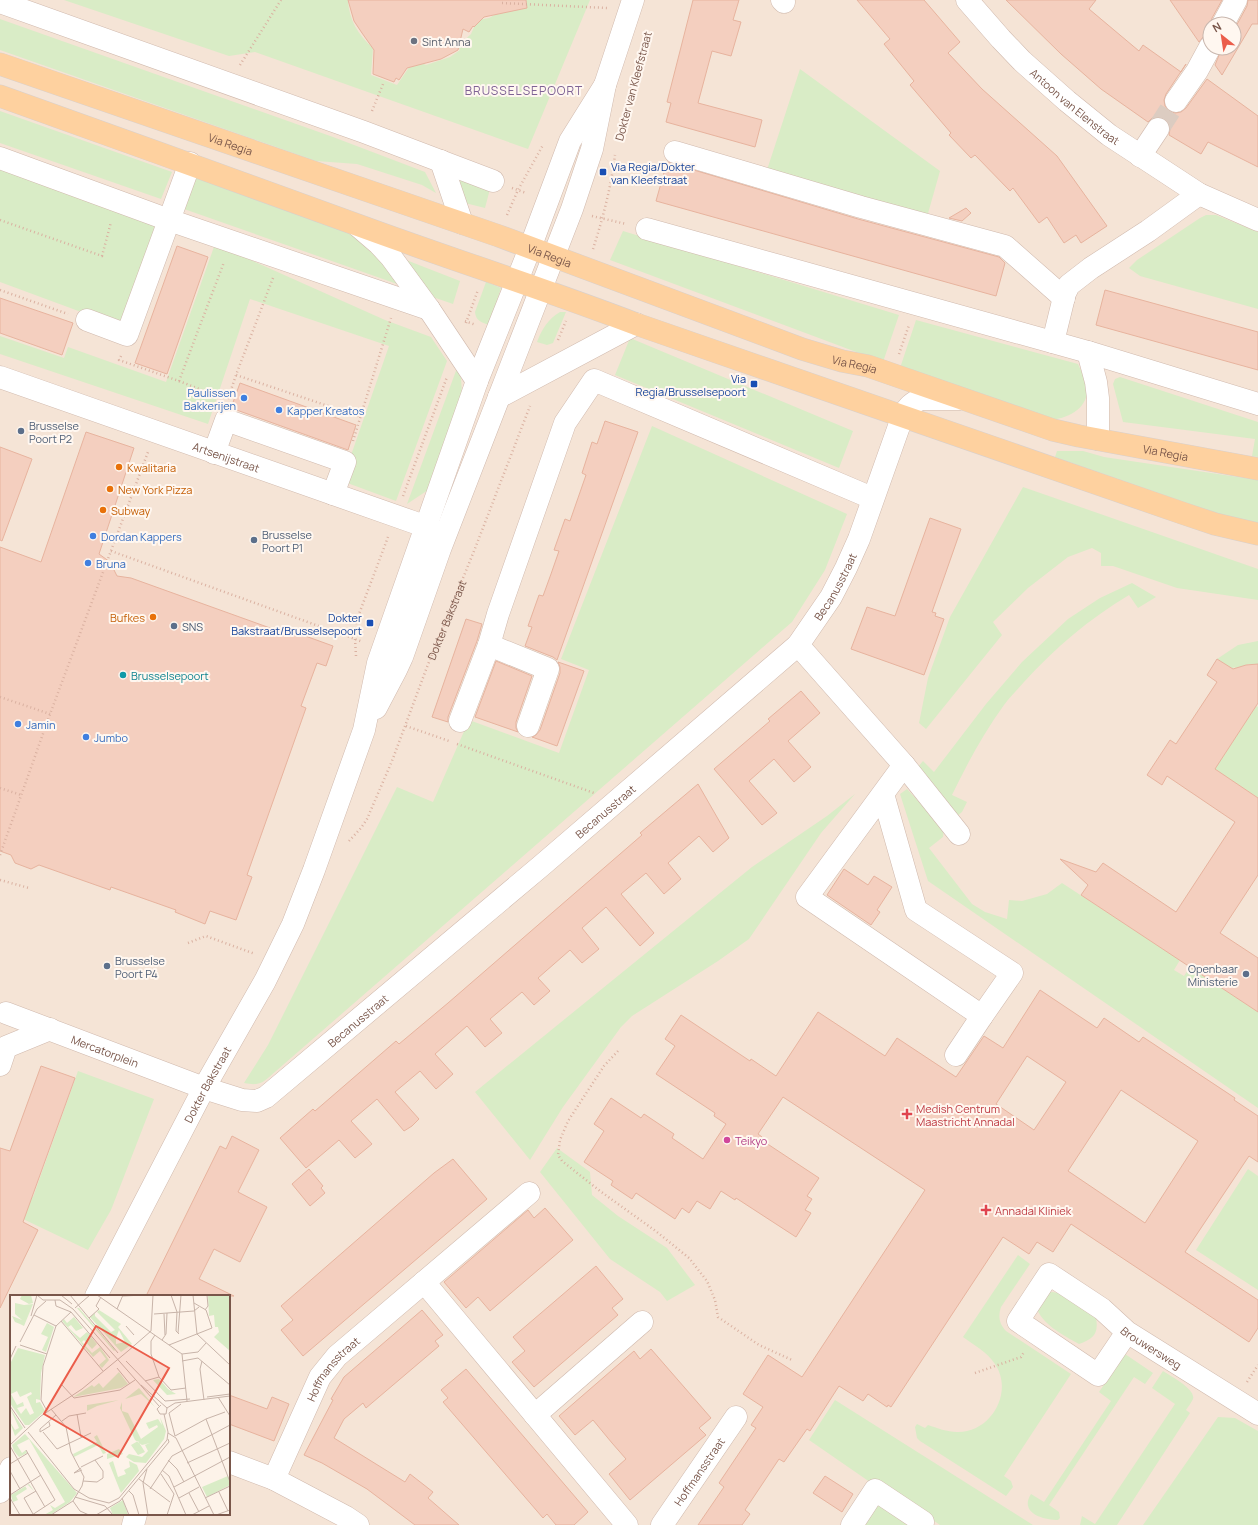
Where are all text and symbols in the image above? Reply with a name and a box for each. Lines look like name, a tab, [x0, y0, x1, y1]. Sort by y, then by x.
north arrow	[1202, 16, 1242, 56]
text: N	[1210, 18, 1224, 35]
street label: Dokter van Kleefstraat	[611, 30, 655, 142]
place label: Sint Anna	[422, 34, 471, 49]
marker: Sint Anna	[409, 36, 419, 46]
street label: Antoon van Elenstraat	[1027, 65, 1123, 148]
district label: BRUSSELSEPOORT	[465, 82, 583, 99]
street label: Via Regia	[207, 129, 255, 158]
place label: Via Regia/Dokter van Kleefstraat	[611, 159, 695, 187]
marker: Via Regia/Dokter van Kleefstraat	[598, 167, 608, 177]
street label: Via Regia	[526, 240, 574, 270]
street label: Via Regia	[830, 351, 879, 376]
place label: Via Regia/Brusselsepoort	[635, 371, 746, 399]
marker: Via Regia/Brusselsepoort	[749, 379, 759, 389]
place label: Paulissen Bakkerijen	[184, 385, 236, 413]
marker: Paulissen Bakkerijen	[239, 393, 249, 403]
place label: Kapper Kreatos	[287, 403, 365, 418]
marker: Kapper Kreatos	[274, 405, 284, 415]
place label: Brusselse Poort P2	[29, 418, 80, 446]
marker: Brusselse Poort P2	[16, 426, 26, 436]
street label: Artsenijstraat	[191, 438, 262, 475]
street label: Via Regia	[1142, 440, 1190, 464]
place label: Kwalitaria	[127, 460, 176, 475]
marker: Kwalitaria	[114, 462, 124, 472]
place label: New York Pizza	[118, 482, 192, 497]
marker: New York Pizza	[105, 484, 115, 494]
place label: Subway	[111, 503, 151, 518]
marker: Subway	[98, 505, 108, 515]
place label: Brusselse Poort P1	[262, 527, 313, 555]
place label: Dordan Kappers	[101, 529, 182, 544]
marker: Dordan Kappers	[88, 531, 98, 541]
marker: Brusselse Poort P1	[249, 535, 259, 545]
street label: Becanusstraat	[810, 550, 859, 623]
place label: Bruna	[96, 556, 126, 571]
marker: Bruna	[83, 558, 93, 568]
street label: Dokter Bakstraat	[423, 577, 469, 662]
place label: Bufkes	[110, 610, 145, 625]
place label: Dokter Bakstraat/Brusselsepoort	[231, 610, 362, 638]
marker: Bufkes	[148, 612, 158, 622]
marker: Dokter Bakstraat/Brusselsepoort	[365, 618, 375, 628]
place label: SNS	[182, 619, 203, 634]
marker: SNS	[169, 621, 179, 631]
place label: Brusselsepoort	[131, 668, 209, 683]
marker: Brusselsepoort	[118, 670, 128, 680]
place label: Jamin	[26, 717, 56, 732]
marker: Jamin	[13, 719, 23, 729]
place label: Jumbo	[94, 730, 128, 745]
marker: Jumbo	[81, 732, 91, 742]
street label: Becanusstraat	[572, 781, 638, 841]
place label: Brusselse Poort P4	[115, 953, 166, 981]
marker: Brusselse Poort P4	[102, 961, 112, 971]
place label: Openbaar Ministerie	[1188, 961, 1239, 989]
marker: Openbaar Ministerie	[1241, 969, 1251, 979]
street label: Becanusstraat	[324, 990, 391, 1050]
street label: Mercatorplein	[69, 1031, 141, 1070]
street label: Dokter Bakstraat	[180, 1043, 234, 1125]
place label: Medish Centrum Maastricht Annadal	[916, 1101, 1015, 1129]
marker: Medish Centrum Maastricht Annadal	[901, 1108, 913, 1120]
place label: Teikyo	[735, 1133, 768, 1148]
marker: Teikyo	[722, 1135, 732, 1145]
place label: Annadal Kliniek	[995, 1203, 1072, 1218]
marker: Annadal Kliniek	[980, 1204, 992, 1216]
inset map	[10, 1295, 230, 1515]
street label: Brouwersweg	[1118, 1323, 1185, 1372]
street label: Hoffmansstraat	[303, 1333, 362, 1404]
street label: Hoffmansstraat	[670, 1434, 727, 1509]

